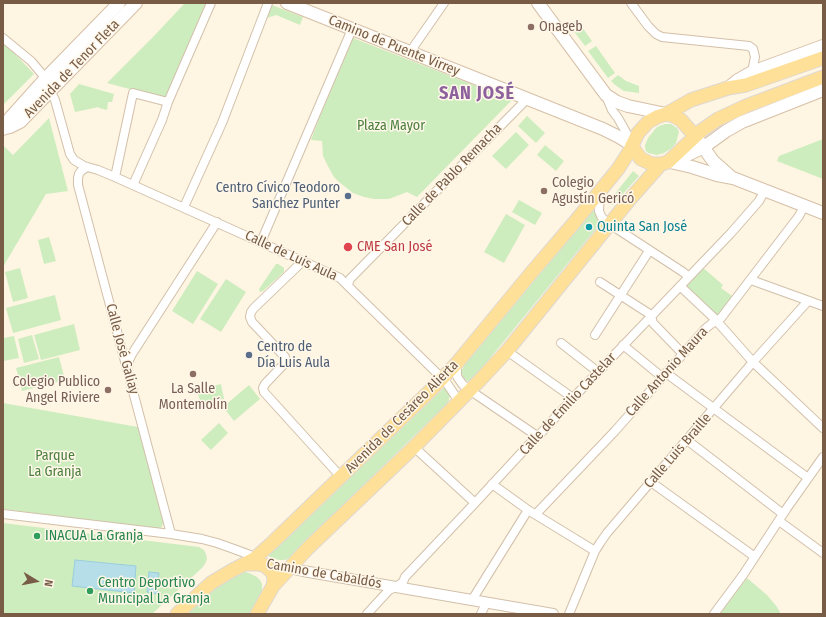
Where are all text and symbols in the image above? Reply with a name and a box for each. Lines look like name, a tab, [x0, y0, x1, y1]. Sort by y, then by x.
street label: Camino de Puente Virrey	[326, 12, 462, 80]
street label: Avenida de Tenor Fleta	[21, 16, 123, 122]
place label: Onageb	[539, 19, 583, 35]
marker: Onageb	[526, 22, 536, 32]
district label: SAN JOSÉ	[439, 83, 515, 105]
park label: Plaza Mayor	[357, 118, 425, 134]
street label: Calle de Pablo Remacha	[399, 120, 505, 230]
place label: Colegio Agustín Gericó	[552, 175, 634, 208]
place label: Centro Cívico Teodoro Sanchez Punter	[216, 180, 340, 212]
marker: Colegio Agustín Gericó	[539, 186, 549, 196]
marker: Centro Cívico Teodoro Sanchez Punter	[343, 191, 353, 201]
place label: Quinta San José	[597, 219, 687, 235]
marker: Quinta San José	[584, 222, 594, 232]
street label: Calle de Luis Aula	[242, 227, 340, 285]
place label: CME San José	[357, 239, 432, 255]
marker: CME San José	[342, 241, 354, 253]
street label: Calle José Galiay	[102, 302, 142, 396]
street label: Calle Antonio Maura	[622, 324, 712, 420]
place label: Centro de Día Luis Aula	[257, 339, 330, 372]
street label: Calle de Emilio Castelar	[516, 349, 620, 459]
marker: Centro de Día Luis Aula	[244, 350, 254, 360]
street label: Avenida de Cesáreo Alierta	[342, 357, 462, 477]
marker: La Salle Montemolín	[188, 369, 198, 379]
place label: Colegio Publico Angel Riviere	[12, 374, 100, 406]
place label: La Salle Montemolín	[159, 381, 227, 414]
marker: Colegio Publico Angel Riviere	[103, 385, 113, 395]
street label: Calle Luis Braille	[641, 410, 715, 492]
park label: Parque La Granja	[28, 448, 82, 480]
place label: INACUA La Granja	[45, 528, 143, 544]
marker: INACUA La Granja	[32, 531, 42, 541]
street label: Camino de Cabaldós	[265, 556, 383, 592]
north arrow	[16, 561, 56, 601]
place label: Centro Deportivo Municipal La Granja	[98, 575, 210, 608]
text: N	[41, 579, 55, 588]
marker: Centro Deportivo Municipal La Granja	[85, 586, 95, 596]

